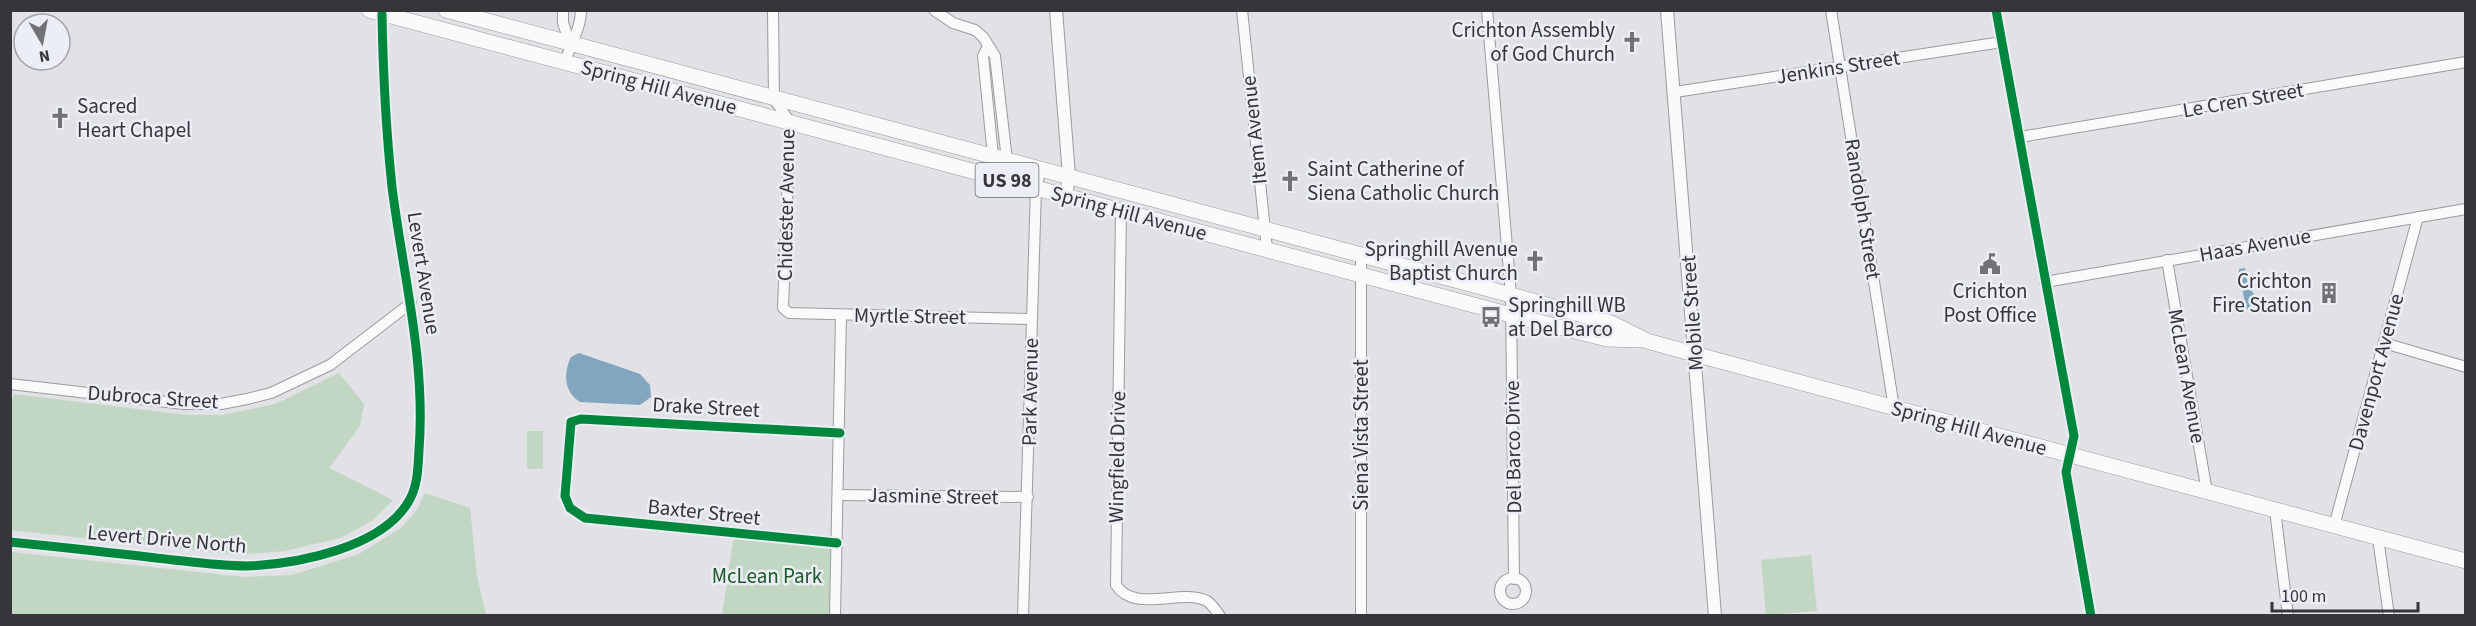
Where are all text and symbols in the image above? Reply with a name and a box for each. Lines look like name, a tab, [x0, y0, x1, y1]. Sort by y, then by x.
north arrow	[12, 12, 72, 72]
place label: Crichton Assembly of God Church	[1452, 15, 1615, 69]
church icon: Crichton Assembly of God Church	[1620, 30, 1644, 54]
street label: Jenkins Street	[1774, 42, 1902, 92]
text: N	[37, 44, 52, 68]
street label: Spring Hill Avenue	[578, 52, 740, 122]
street label: Item Avenue	[1233, 74, 1275, 186]
street label: Le Cren Street	[2180, 75, 2306, 125]
place label: Sacred Heart Chapel	[77, 91, 191, 145]
church icon: Sacred Heart Chapel	[48, 106, 72, 130]
street label: Chidester Avenue	[770, 129, 802, 281]
street label: Randolph Street	[1837, 136, 1889, 282]
place label: Saint Catherine of Siena Catholic Church	[1307, 154, 1499, 208]
road number: US 98	[976, 163, 1038, 197]
church icon: Saint Catherine of Siena Catholic Church	[1278, 169, 1302, 193]
street label: Spring Hill Avenue	[1048, 178, 1210, 248]
street label: Levert Avenue	[399, 209, 449, 337]
street label: Haas Avenue	[2197, 220, 2313, 270]
place label: Springhill Avenue Baptist Church	[1364, 234, 1518, 288]
church icon: Springhill Avenue Baptist Church	[1523, 249, 1547, 273]
public building icon: Crichton Post Office	[1978, 252, 2002, 276]
street label: Mobile Street	[1673, 254, 1711, 372]
place label: Crichton Fire Station	[2212, 266, 2312, 320]
place label: Crichton Post Office	[1943, 276, 2037, 330]
building icon: Crichton Fire Station	[2317, 281, 2341, 305]
place label: Springhill WB at Del Barco	[1508, 290, 1626, 344]
street label: Davenport Avenue	[2341, 290, 2411, 454]
street label: Myrtle Street	[854, 300, 966, 332]
bus stop icon: Springhill WB at Del Barco	[1479, 305, 1503, 329]
street label: McLean Avenue	[2160, 306, 2214, 446]
street label: Park Avenue	[1014, 338, 1046, 446]
street label: Siena Vista Street	[1346, 359, 1376, 511]
street label: Dubroca Street	[87, 377, 219, 417]
street label: Del Barco Drive	[1497, 380, 1529, 514]
street label: Drake Street	[652, 389, 760, 425]
street label: Wingfield Drive	[1101, 391, 1133, 523]
street label: Spring Hill Avenue	[1888, 393, 2050, 463]
street label: Jasmine Street	[867, 480, 999, 512]
street label: Baxter Street	[646, 491, 762, 533]
street label: Levert Drive North	[86, 517, 248, 561]
park label: McLean Park	[712, 561, 823, 591]
scale bar	[2272, 575, 2418, 613]
text: 100 m	[2281, 584, 2326, 609]

